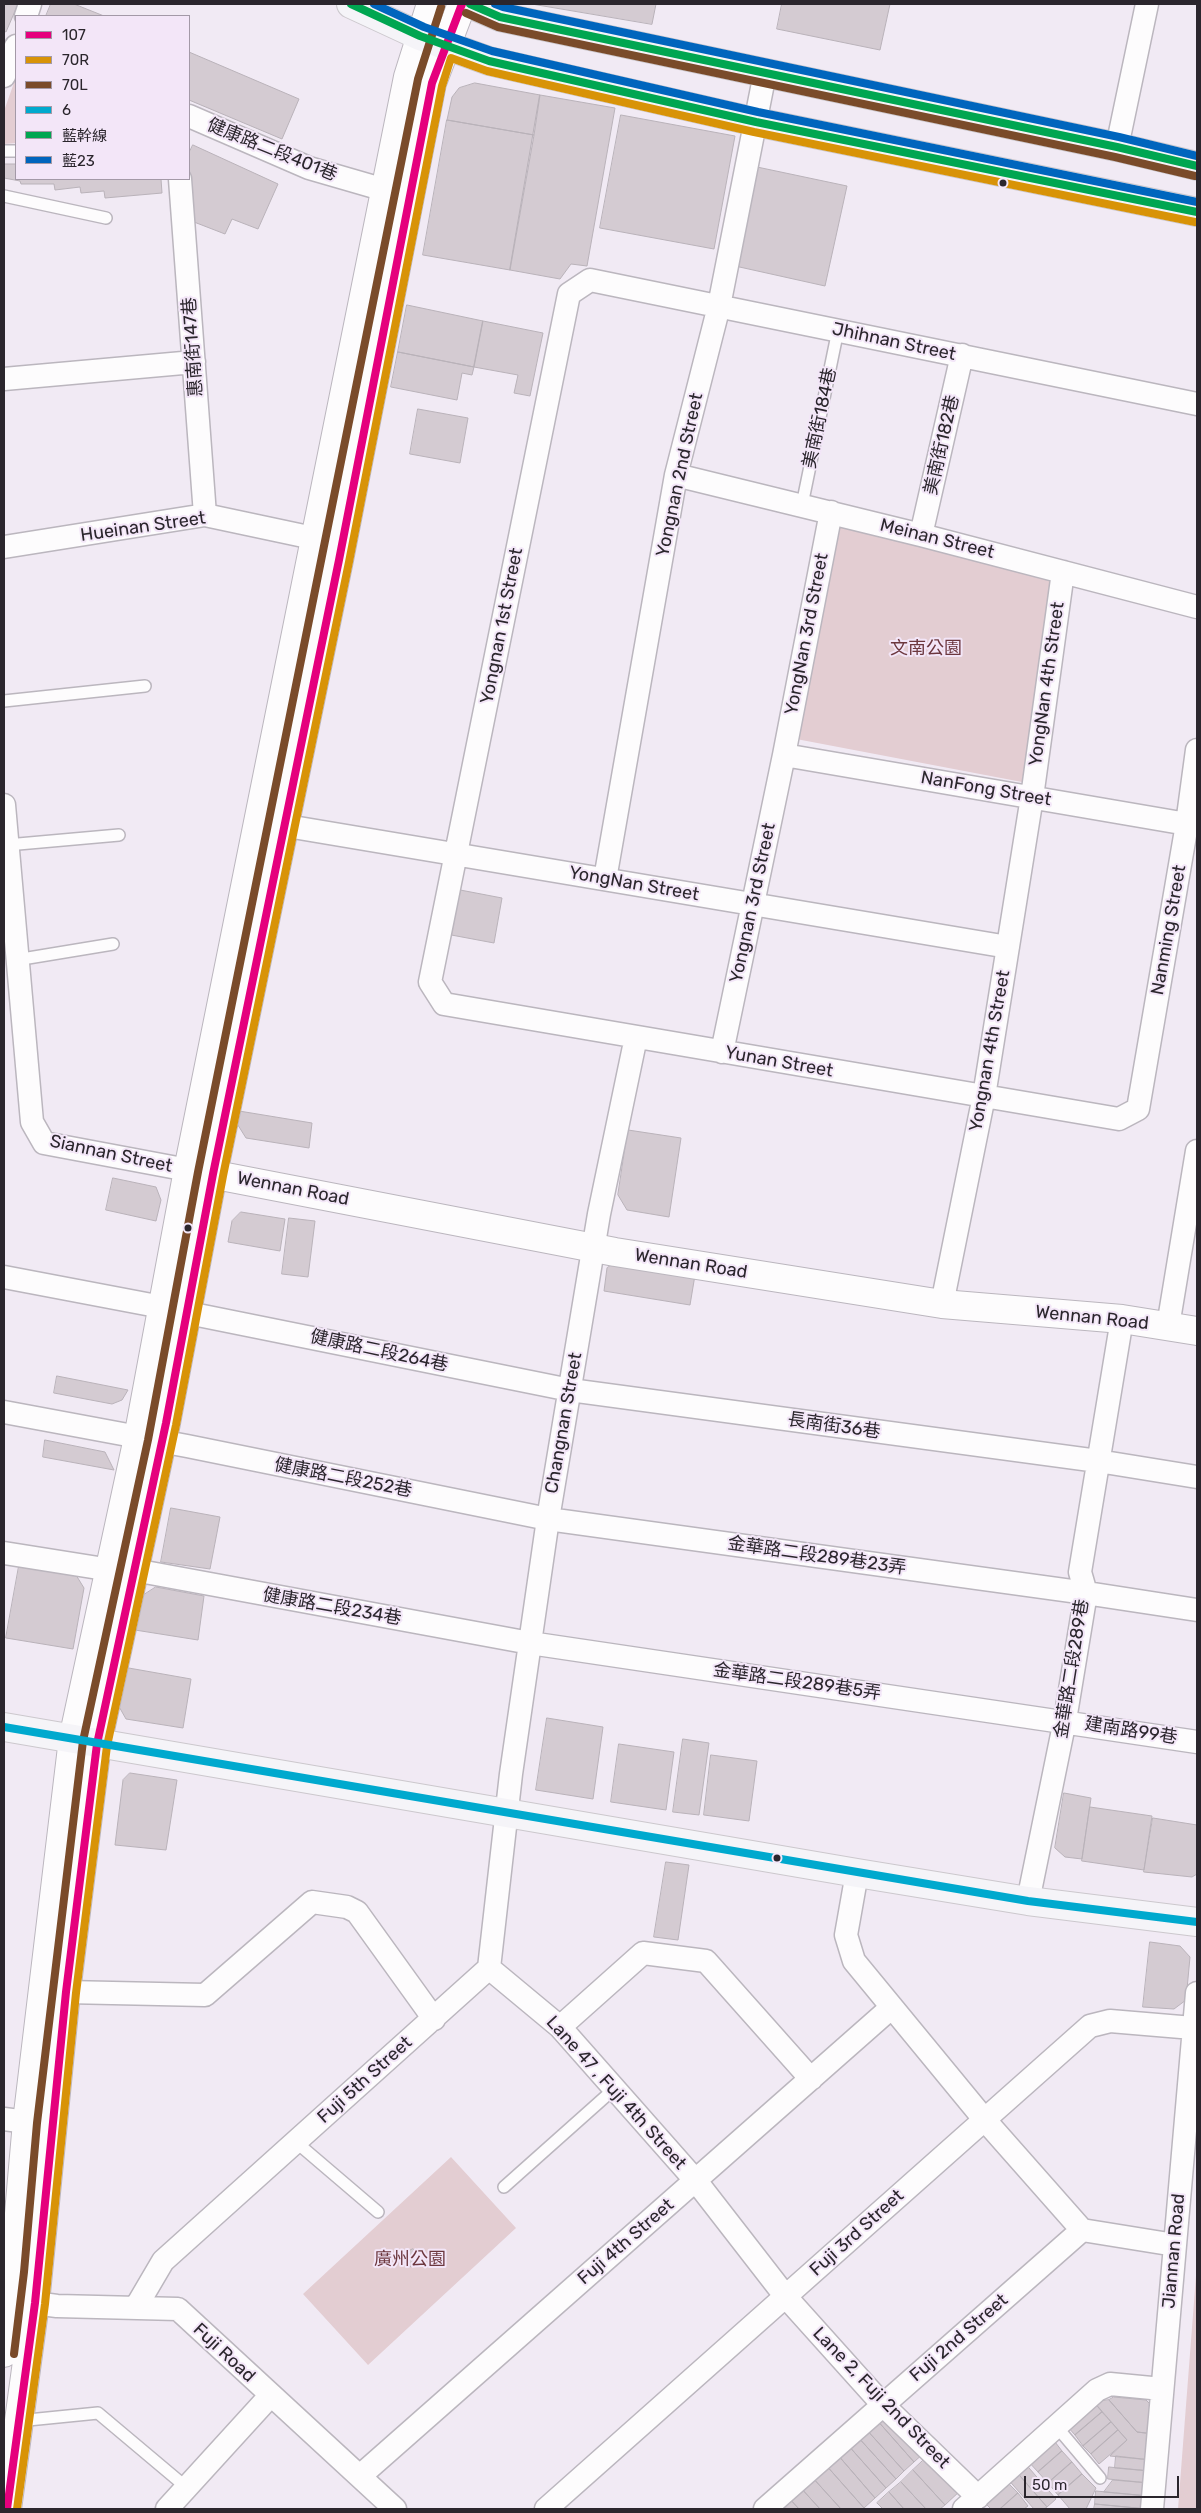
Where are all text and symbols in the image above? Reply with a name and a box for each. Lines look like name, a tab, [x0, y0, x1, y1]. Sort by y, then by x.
legend	[15, 15, 190, 180]
text: 107	[62, 26, 86, 44]
text: 70R	[62, 51, 89, 69]
text: 70L	[62, 76, 88, 94]
text: 6	[62, 101, 71, 119]
street label: 健康路二段401巷	[204, 114, 340, 186]
text: 藍幹線	[62, 127, 107, 145]
text: 藍23	[62, 152, 95, 170]
unlabelled marker	[998, 178, 1008, 188]
street label: 惠南街147巷	[179, 296, 207, 398]
street label: Jhihnan Street	[830, 318, 958, 366]
street label: 美南街184巷	[799, 366, 841, 470]
street label: Yongnan 2nd Street	[652, 391, 708, 559]
street label: 美南街182巷	[920, 393, 964, 497]
street label: Hueinan Street	[79, 508, 207, 546]
street label: Meinan Street	[878, 514, 996, 564]
street label: Yongnan 1st Street	[476, 546, 528, 706]
street label: YongNan 3rd Street	[781, 551, 833, 717]
street label: YongNan 4th Street	[1025, 601, 1069, 767]
park label: 文南公園	[890, 638, 962, 660]
street label: NanFong Street	[919, 767, 1053, 811]
street label: Yongnan 3rd Street	[726, 821, 780, 985]
street label: YongNan Street	[567, 862, 701, 906]
street label: Nanming Street	[1147, 863, 1191, 997]
street label: Yongnan 4th Street	[965, 968, 1015, 1134]
street label: Yunan Street	[723, 1042, 835, 1082]
street label: Siannan Street	[48, 1130, 174, 1178]
street label: Wennan Road	[235, 1168, 351, 1210]
unlabelled marker	[183, 1223, 193, 1233]
street label: Wennan Road	[633, 1244, 749, 1284]
street label: Wennan Road	[1034, 1301, 1150, 1335]
street label: 健康路二段264巷	[308, 1326, 450, 1376]
street label: Changnan Street	[541, 1351, 587, 1495]
street label: 長南街36巷	[786, 1409, 882, 1443]
street label: 健康路二段252巷	[272, 1454, 414, 1502]
street label: 金華路二段289巷23弄	[726, 1533, 908, 1579]
street label: 健康路二段234巷	[261, 1584, 403, 1630]
street label: 金華路二段289巷	[1050, 1598, 1094, 1740]
street label: 金華路二段289巷5弄	[712, 1660, 882, 1704]
street label: 建南路99巷	[1083, 1713, 1179, 1749]
unlabelled marker	[772, 1853, 782, 1863]
street label: Lane 47 , Fuji 4th Street	[541, 2012, 691, 2174]
street label: Fuji 5th Street	[313, 2032, 417, 2128]
street label: Fuji 3rd Street	[805, 2185, 909, 2281]
street label: Jiannan Road	[1158, 2193, 1190, 2309]
street label: Fuji 4th Street	[574, 2194, 678, 2290]
park label: 廣州公園	[374, 2249, 446, 2271]
street label: Fuji 2nd Street	[905, 2289, 1013, 2387]
street label: Fuji Road	[188, 2319, 260, 2387]
street label: Lane 2, Fuji 2nd Street	[808, 2323, 954, 2473]
scale bar	[1026, 2466, 1181, 2498]
text: 50 m	[1032, 2476, 1067, 2494]

